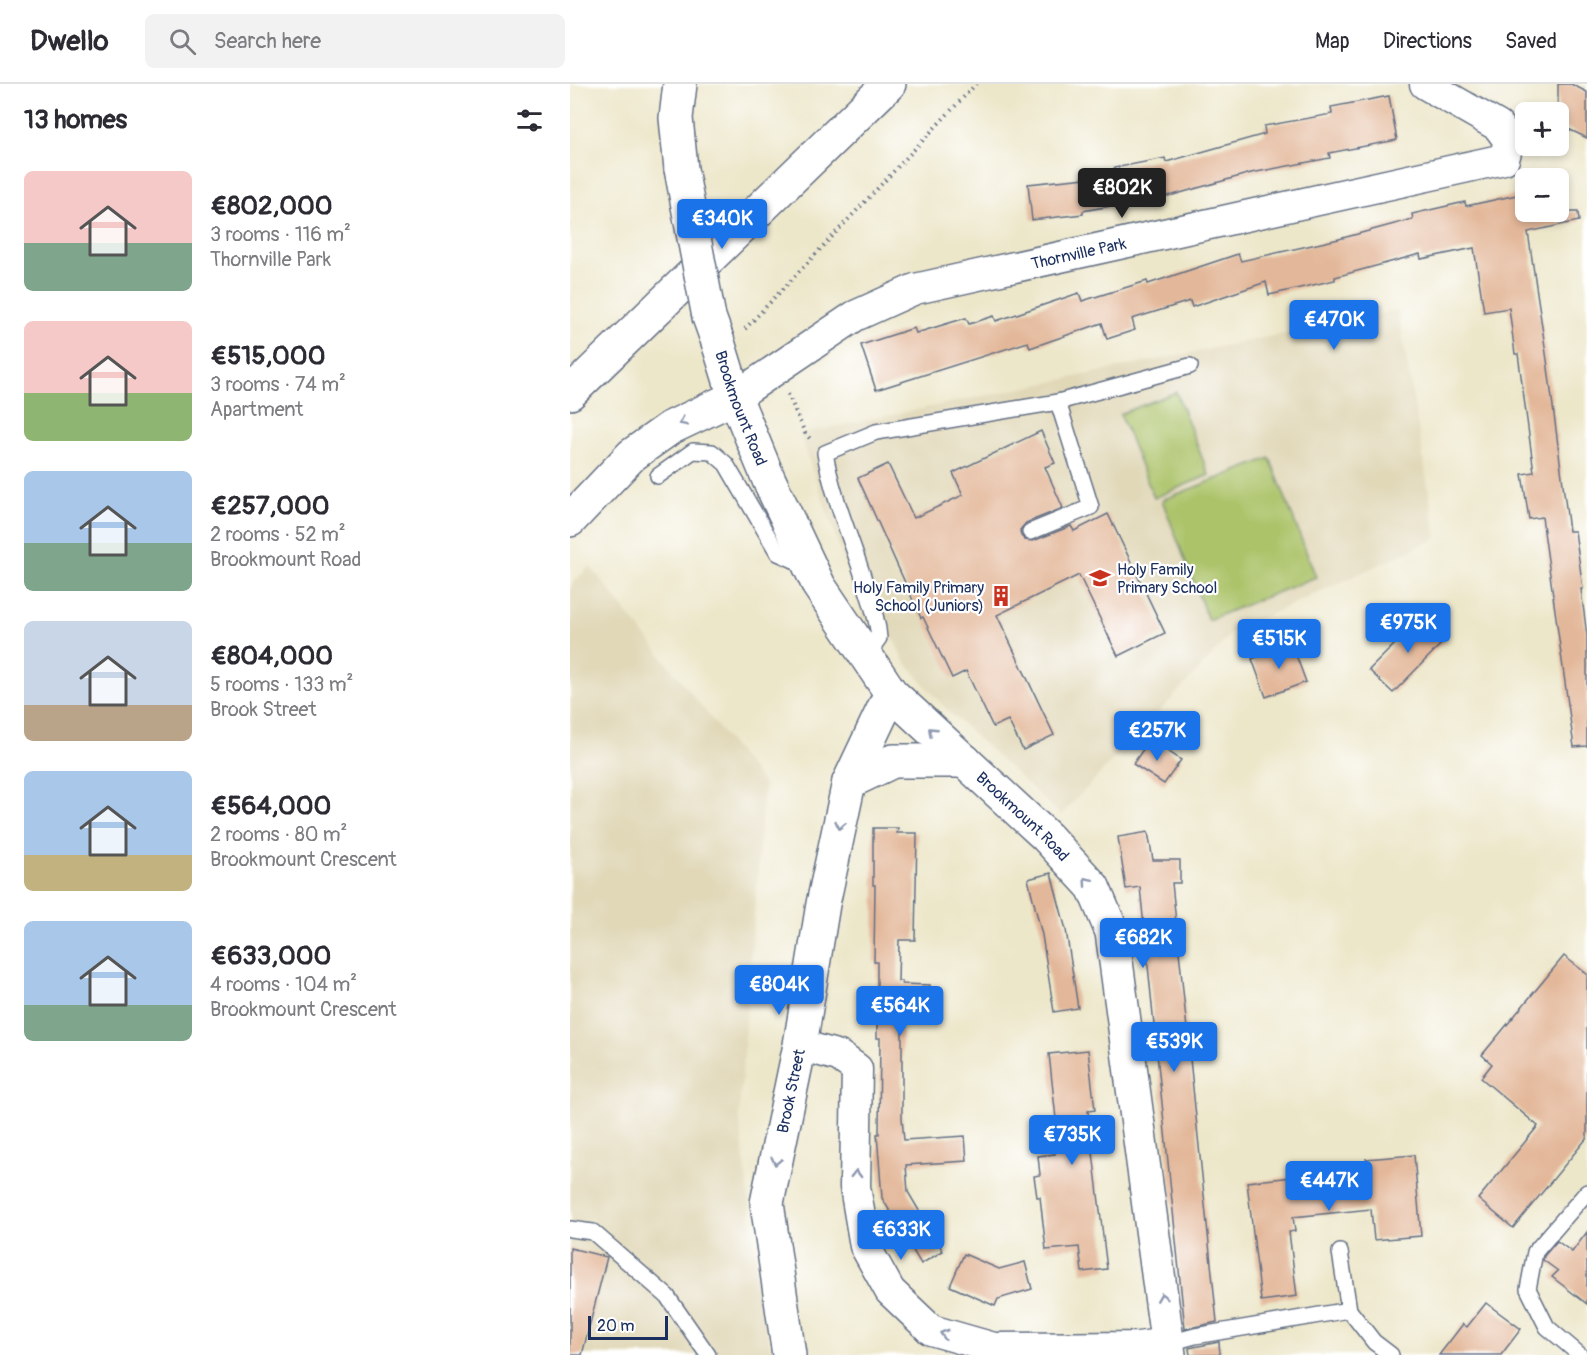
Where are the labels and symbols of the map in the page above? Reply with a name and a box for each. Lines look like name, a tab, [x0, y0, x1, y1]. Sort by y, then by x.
pin: €802K	[1080, 168, 1164, 219]
pin: €340K	[680, 199, 764, 250]
street label: Thornville Park	[1029, 234, 1128, 274]
pin: €470K	[1292, 300, 1376, 351]
street label: Brookmount Road	[710, 348, 771, 469]
one-way arrow	[678, 414, 689, 426]
place label: Holy Family Primary School	[1117, 560, 1217, 598]
school or university icon: Holy Family Primary School	[1088, 566, 1112, 590]
place label: Holy Family Primary School (Juniors)	[853, 578, 984, 616]
building icon: Holy Family Primary School (Juniors)	[989, 584, 1013, 608]
pin: €975K	[1366, 603, 1450, 654]
pin: €515K	[1237, 619, 1321, 670]
pin: €257K	[1115, 711, 1199, 762]
one-way arrow	[928, 727, 939, 738]
street label: Brookmount Road	[972, 768, 1073, 866]
one-way arrow	[834, 820, 847, 830]
one-way arrow	[1083, 877, 1094, 887]
pin: €682K	[1101, 918, 1185, 969]
pin: €804K	[737, 965, 821, 1016]
pin: €564K	[858, 986, 942, 1037]
pin: €539K	[1132, 1022, 1216, 1073]
street label: Brook Street	[773, 1047, 810, 1135]
pin: €735K	[1030, 1115, 1114, 1166]
one-way arrow	[770, 1155, 783, 1165]
pin: €447K	[1287, 1161, 1371, 1212]
one-way arrow	[849, 1169, 862, 1178]
pin: €633K	[859, 1210, 943, 1261]
one-way arrow	[1157, 1292, 1169, 1302]
scale bar	[588, 1313, 668, 1340]
one-way arrow	[939, 1329, 950, 1341]

